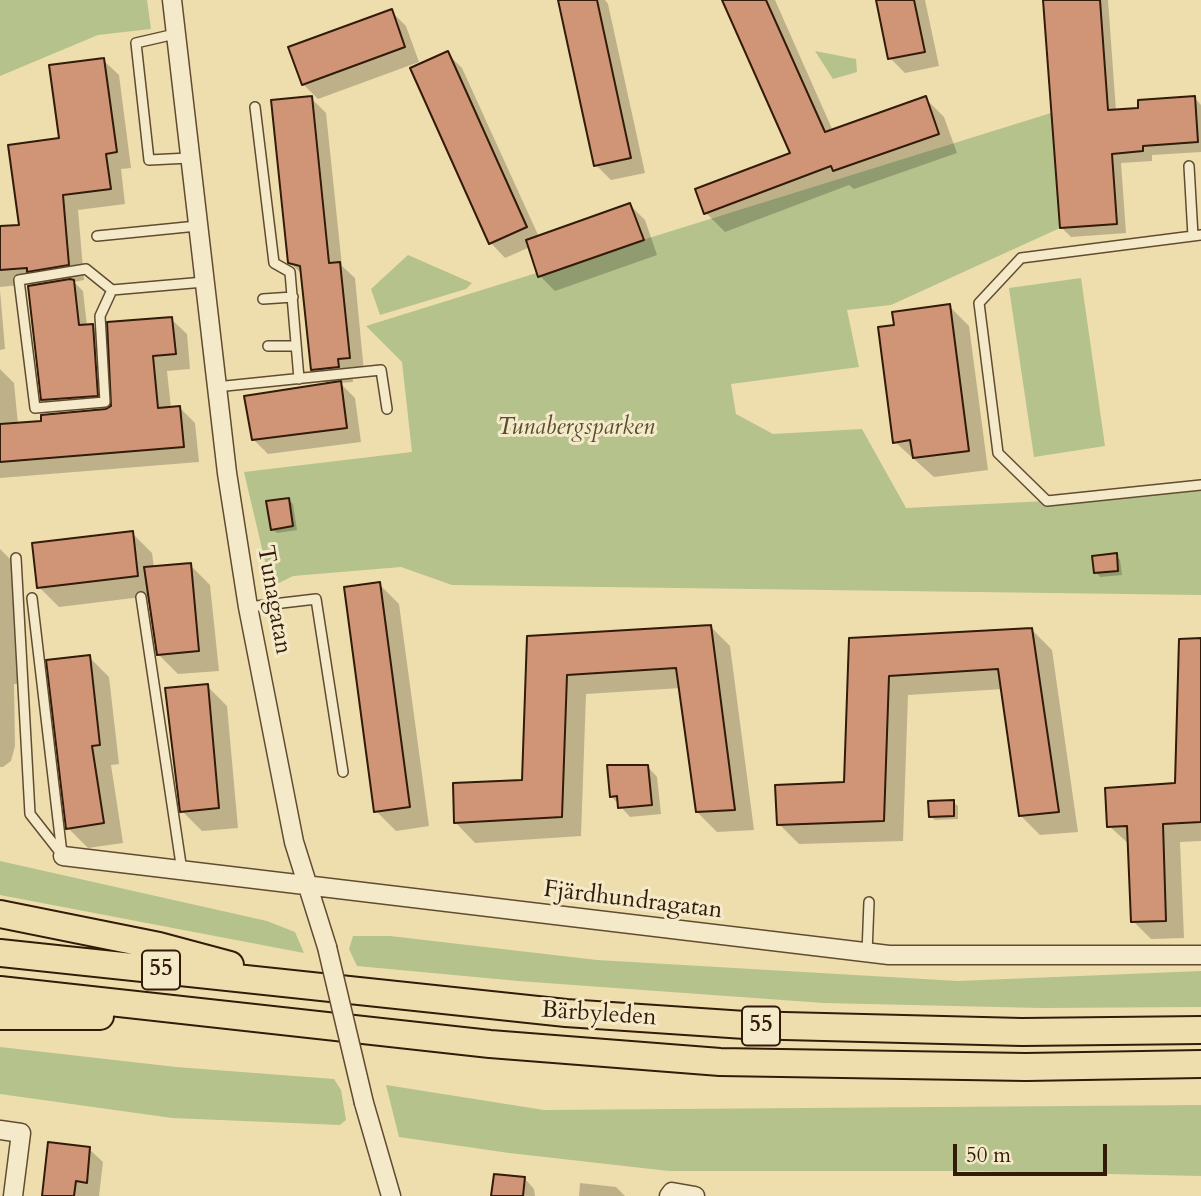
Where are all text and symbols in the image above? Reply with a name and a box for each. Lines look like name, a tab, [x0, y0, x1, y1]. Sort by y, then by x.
park label: Tunabergsparken	[497, 414, 655, 442]
street label: Tunagatan	[249, 543, 297, 657]
street label: Fjärdhundragatan	[542, 876, 724, 926]
road number: 55	[142, 951, 180, 990]
street label: Bärbyleden	[540, 997, 658, 1033]
road number: 55	[742, 1007, 780, 1046]
scale bar	[956, 1130, 1110, 1174]
text: 50 m	[966, 1141, 1011, 1170]

